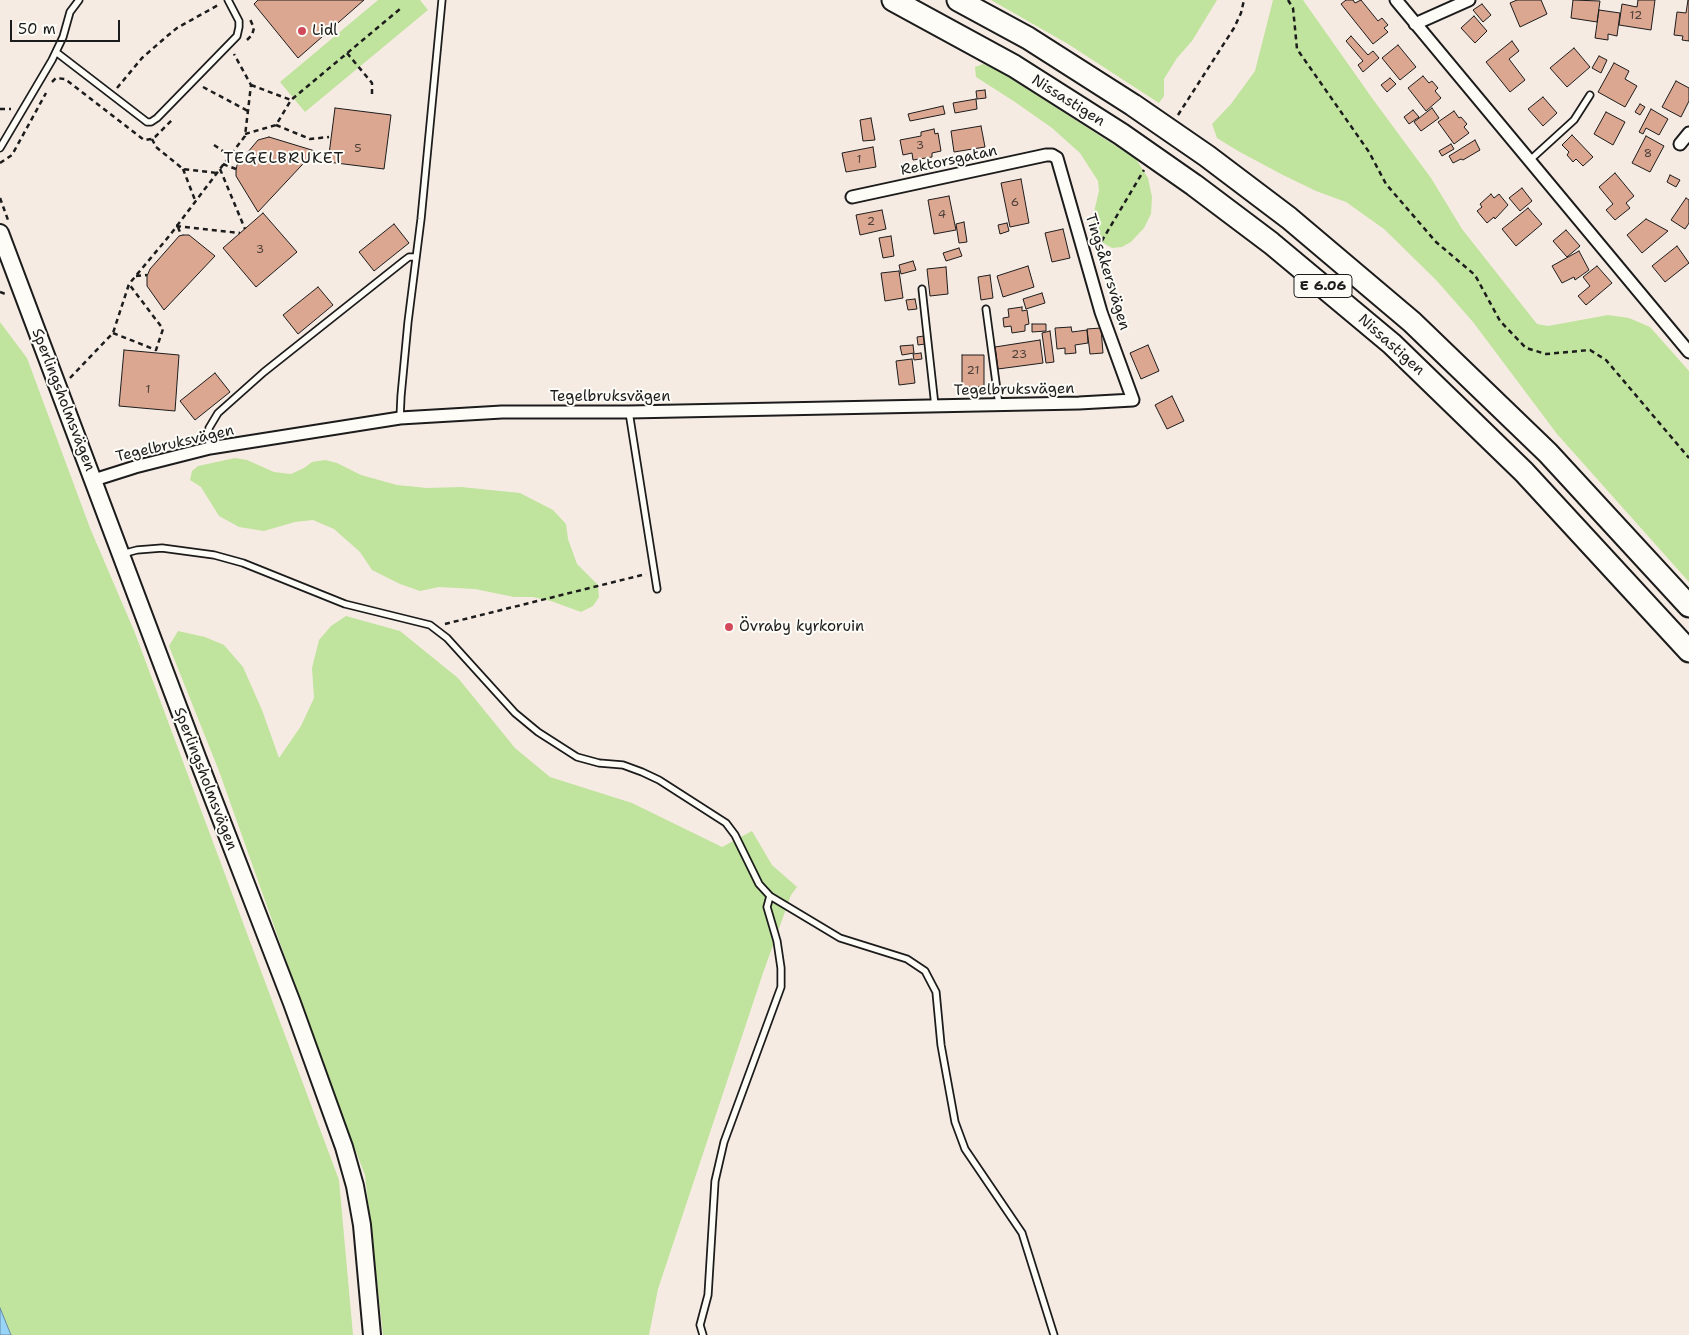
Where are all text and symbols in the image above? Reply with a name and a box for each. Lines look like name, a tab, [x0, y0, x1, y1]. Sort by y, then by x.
house number: 12	[1630, 9, 1642, 23]
scale bar	[12, 10, 122, 42]
text: 50 m	[18, 19, 56, 39]
place label: Lidl	[312, 22, 338, 40]
marker: Lidl	[296, 25, 308, 37]
street label: Nissastigen	[1028, 71, 1108, 131]
house number: 3	[916, 139, 924, 153]
house number: 5	[354, 142, 362, 156]
street label: Rektorsgatan	[899, 142, 999, 180]
house number: 8	[1644, 147, 1652, 161]
district label: TEGELBRUKET	[222, 149, 346, 169]
house number: 1	[856, 153, 862, 167]
house number: 6	[1011, 196, 1019, 210]
house number: 4	[938, 208, 946, 222]
street label: Tingsåkersvägen	[1081, 211, 1133, 333]
house number: 2	[867, 215, 875, 229]
house number: 3	[256, 243, 264, 257]
road number: E 6.06	[1294, 274, 1352, 298]
street label: Nissastigen	[1354, 311, 1428, 379]
street label: Sperlingsholmsvägen	[27, 326, 99, 474]
house number: 23	[1011, 348, 1027, 362]
house number: 21	[967, 364, 979, 378]
street label: Tegelbruksvägen	[953, 380, 1075, 400]
house number: 1	[145, 383, 151, 397]
street label: Tegelbruksvägen	[550, 388, 670, 406]
street label: Tegelbruksvägen	[114, 422, 236, 466]
place label: Övraby kyrkoruin	[739, 618, 864, 636]
marker: Övraby kyrkoruin	[723, 621, 735, 633]
street label: Sperlingsholmsvägen	[169, 705, 241, 853]

